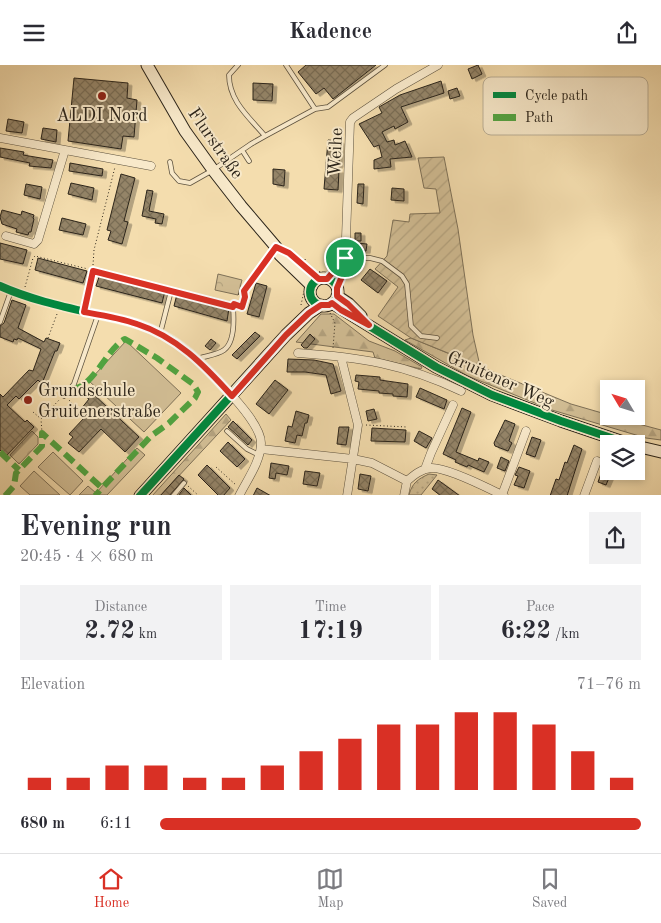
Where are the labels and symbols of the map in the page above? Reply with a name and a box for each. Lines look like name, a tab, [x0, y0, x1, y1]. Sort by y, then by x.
legend	[483, 77, 648, 135]
text: Cycle path	[525, 89, 588, 103]
marker: ALDI Nord	[96, 90, 108, 102]
street label: Flurstraße	[184, 105, 246, 182]
place label: ALDI Nord	[56, 107, 148, 125]
text: Path	[525, 111, 554, 125]
street label: Weihe	[326, 127, 346, 177]
pin	[324, 237, 366, 279]
street label: Gruitener Weg	[444, 348, 557, 412]
north arrow	[600, 380, 645, 425]
place label: Grundschule Gruitenerstraße	[38, 382, 161, 421]
marker: Grundschule Gruitenerstraße	[22, 394, 34, 406]

